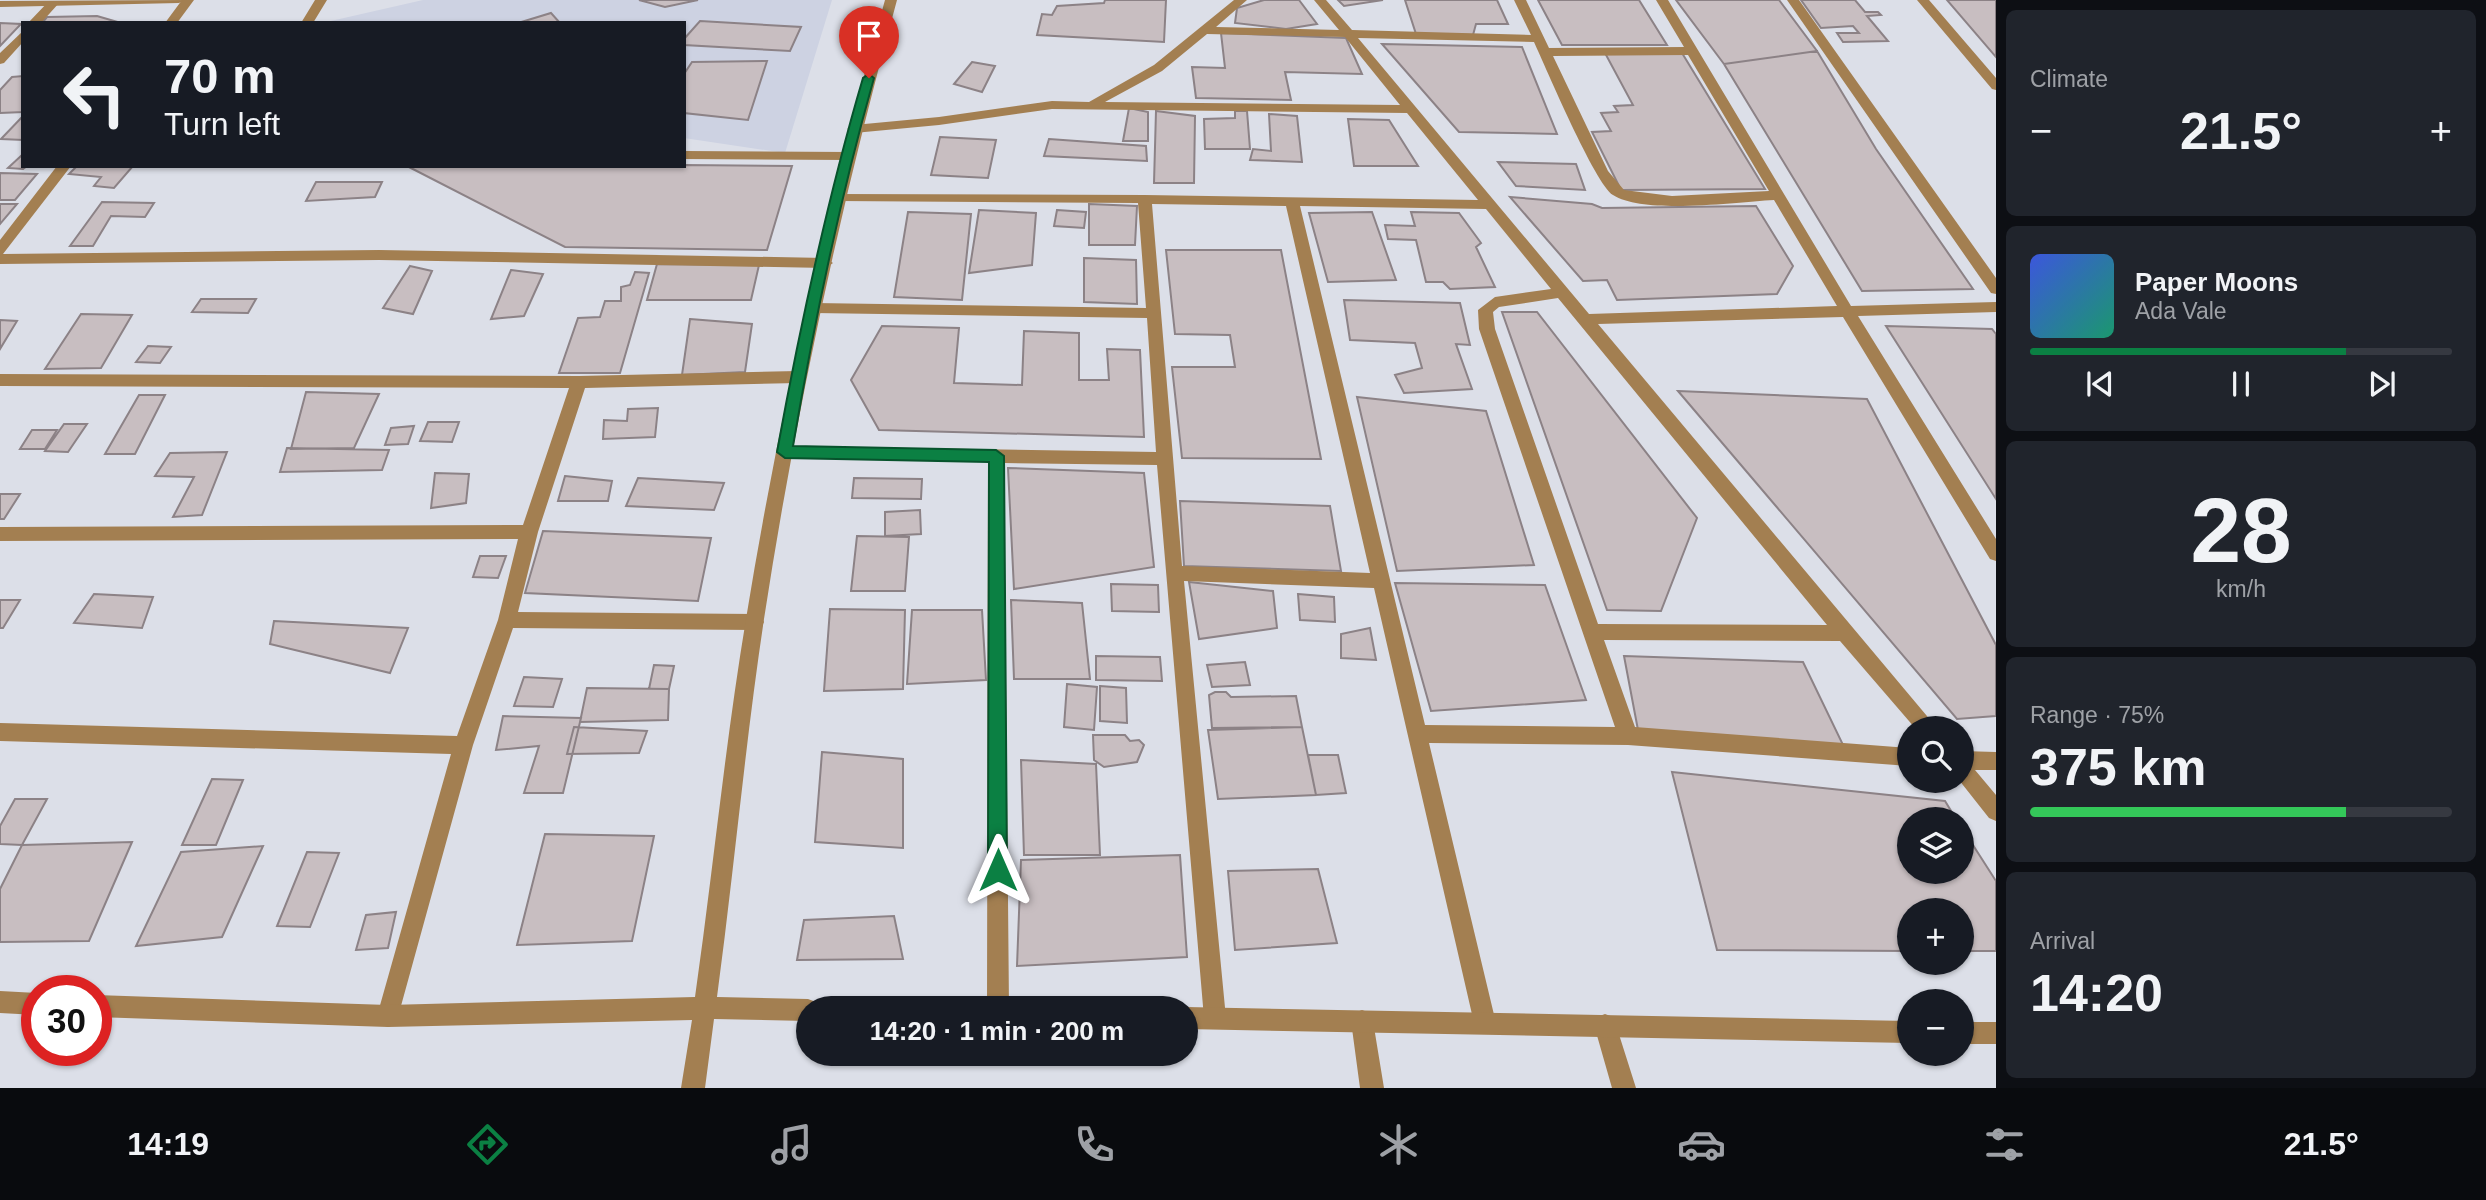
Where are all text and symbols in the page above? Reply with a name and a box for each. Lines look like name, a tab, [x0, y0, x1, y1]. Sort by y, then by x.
pin	[839, 6, 899, 78]
icon: arrive	[850, 17, 888, 55]
icon: left	[49, 49, 140, 140]
text: 70 m	[164, 49, 276, 103]
text: Climate	[2030, 66, 2108, 92]
text: 21.5°	[2180, 102, 2302, 160]
text: Turn left	[164, 106, 280, 142]
text: −	[2030, 110, 2052, 152]
text: +	[2430, 110, 2452, 152]
text: Paper Moons	[2135, 267, 2298, 297]
text: Ada Vale	[2135, 298, 2227, 324]
icon: previous	[2081, 365, 2119, 403]
icon: pause	[2222, 365, 2260, 403]
icon: next	[2363, 365, 2401, 403]
text: 28	[2190, 480, 2292, 581]
text: km/h	[2216, 576, 2266, 602]
text: Range · 75%	[2030, 702, 2164, 728]
map controls	[1897, 716, 1974, 1066]
button: search	[1897, 716, 1974, 793]
text: 375 km	[2030, 738, 2206, 796]
button: layers	[1897, 807, 1974, 884]
position arrow	[961, 833, 1035, 907]
button: +	[1897, 898, 1974, 975]
text: Arrival	[2030, 928, 2095, 954]
text: 14:20	[2030, 964, 2163, 1022]
speed limit sign: 30	[21, 975, 112, 1066]
button: −	[1897, 989, 1974, 1066]
text: 14:20 · 1 min · 200 m	[870, 1016, 1124, 1046]
icon: directions	[463, 1120, 512, 1169]
icon: music	[767, 1120, 816, 1169]
icon: phone	[1070, 1120, 1119, 1169]
icon: climate	[1374, 1120, 1423, 1169]
icon: car	[1677, 1120, 1726, 1169]
icon: filters	[1980, 1120, 2029, 1169]
text: 14:19	[127, 1126, 209, 1162]
text: 21.5°	[2284, 1126, 2359, 1162]

